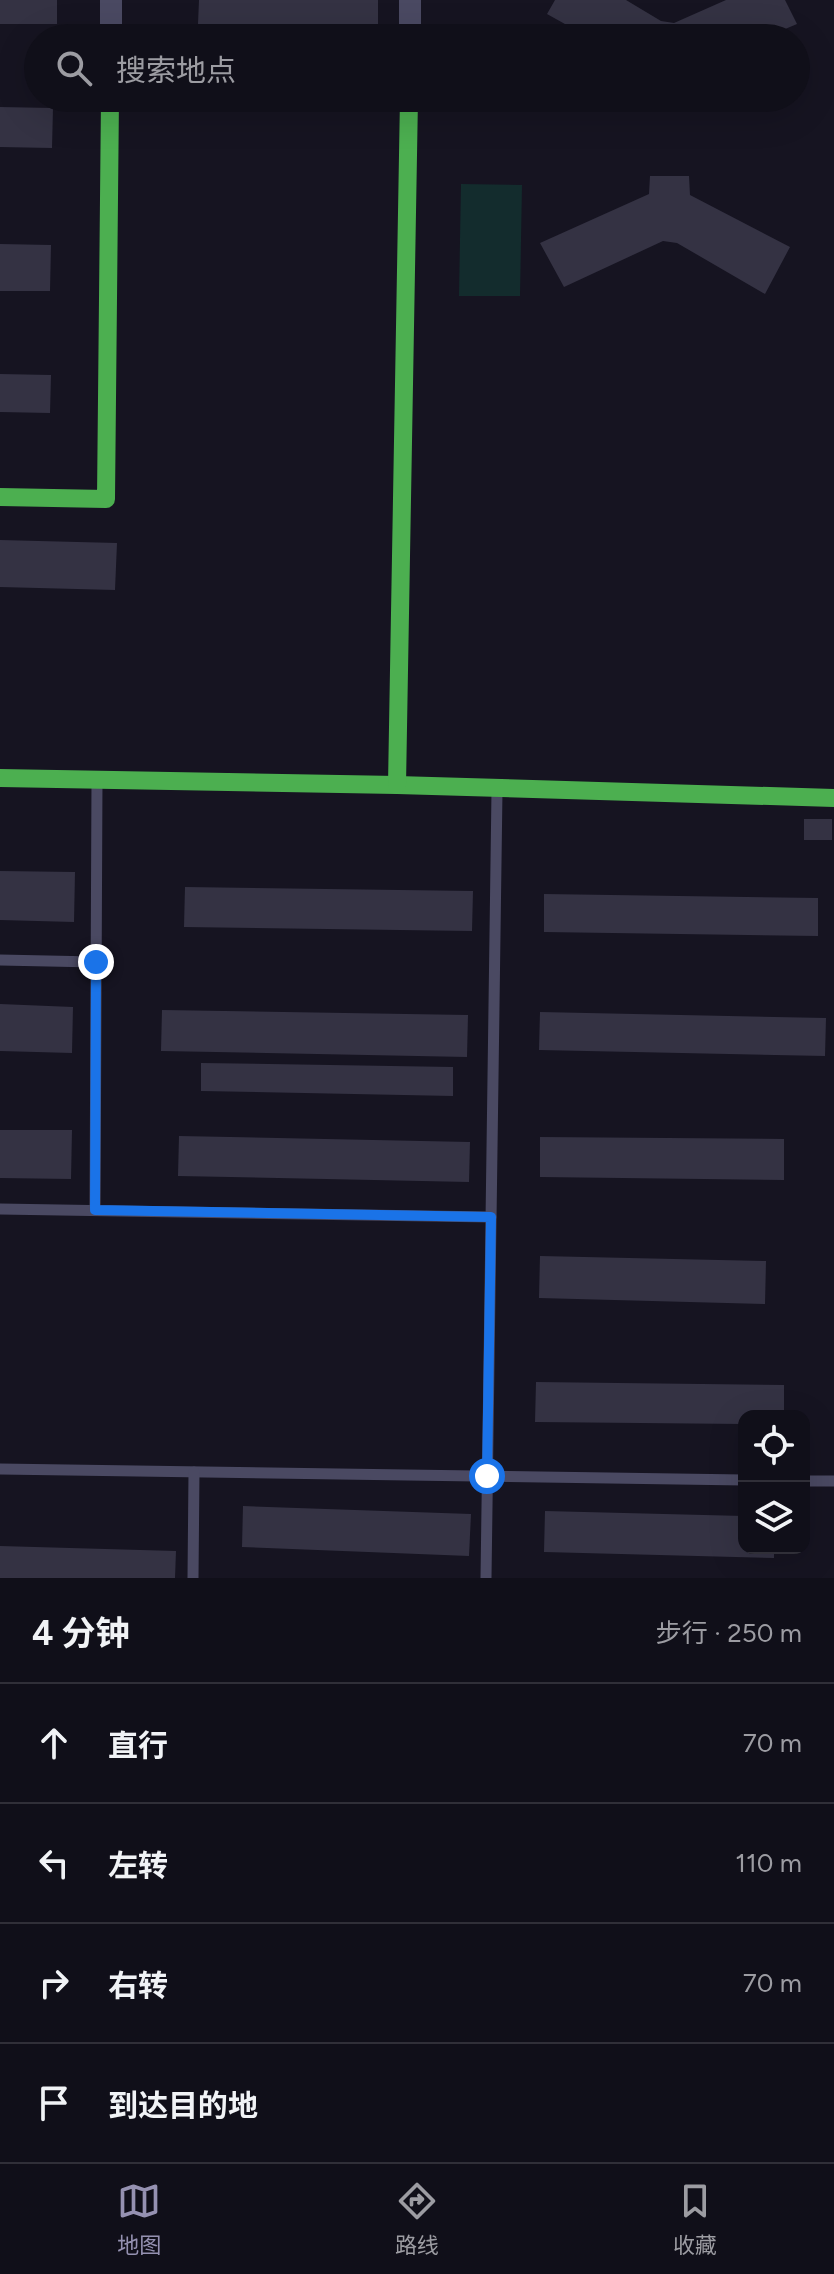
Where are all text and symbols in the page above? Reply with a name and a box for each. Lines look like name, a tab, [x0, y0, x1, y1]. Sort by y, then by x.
search box	[24, 24, 810, 112]
icon: search	[52, 46, 96, 90]
text: 搜索地点	[116, 52, 236, 89]
route end	[78, 944, 114, 980]
map controls	[738, 1410, 810, 1554]
button: locate	[738, 1410, 810, 1482]
route start	[469, 1458, 505, 1494]
button: layers	[738, 1482, 810, 1554]
text: 4 分钟	[32, 1613, 130, 1654]
text: 步行 · 250 m	[656, 1617, 802, 1649]
icon: ahead	[32, 1721, 76, 1765]
text: 直行	[108, 1727, 168, 1764]
text: 70 m	[743, 1727, 802, 1759]
icon: left	[32, 1841, 76, 1885]
text: 左转	[108, 1847, 168, 1884]
text: 110 m	[735, 1847, 802, 1879]
icon: right	[32, 1961, 76, 2005]
text: 右转	[108, 1967, 168, 2004]
text: 70 m	[743, 1967, 802, 1999]
icon: arrive	[32, 2081, 76, 2125]
text: 到达目的地	[108, 2087, 258, 2124]
tab: 地图	[117, 2179, 161, 2259]
tab: 路线	[395, 2179, 439, 2259]
tab: 收藏	[673, 2179, 717, 2259]

